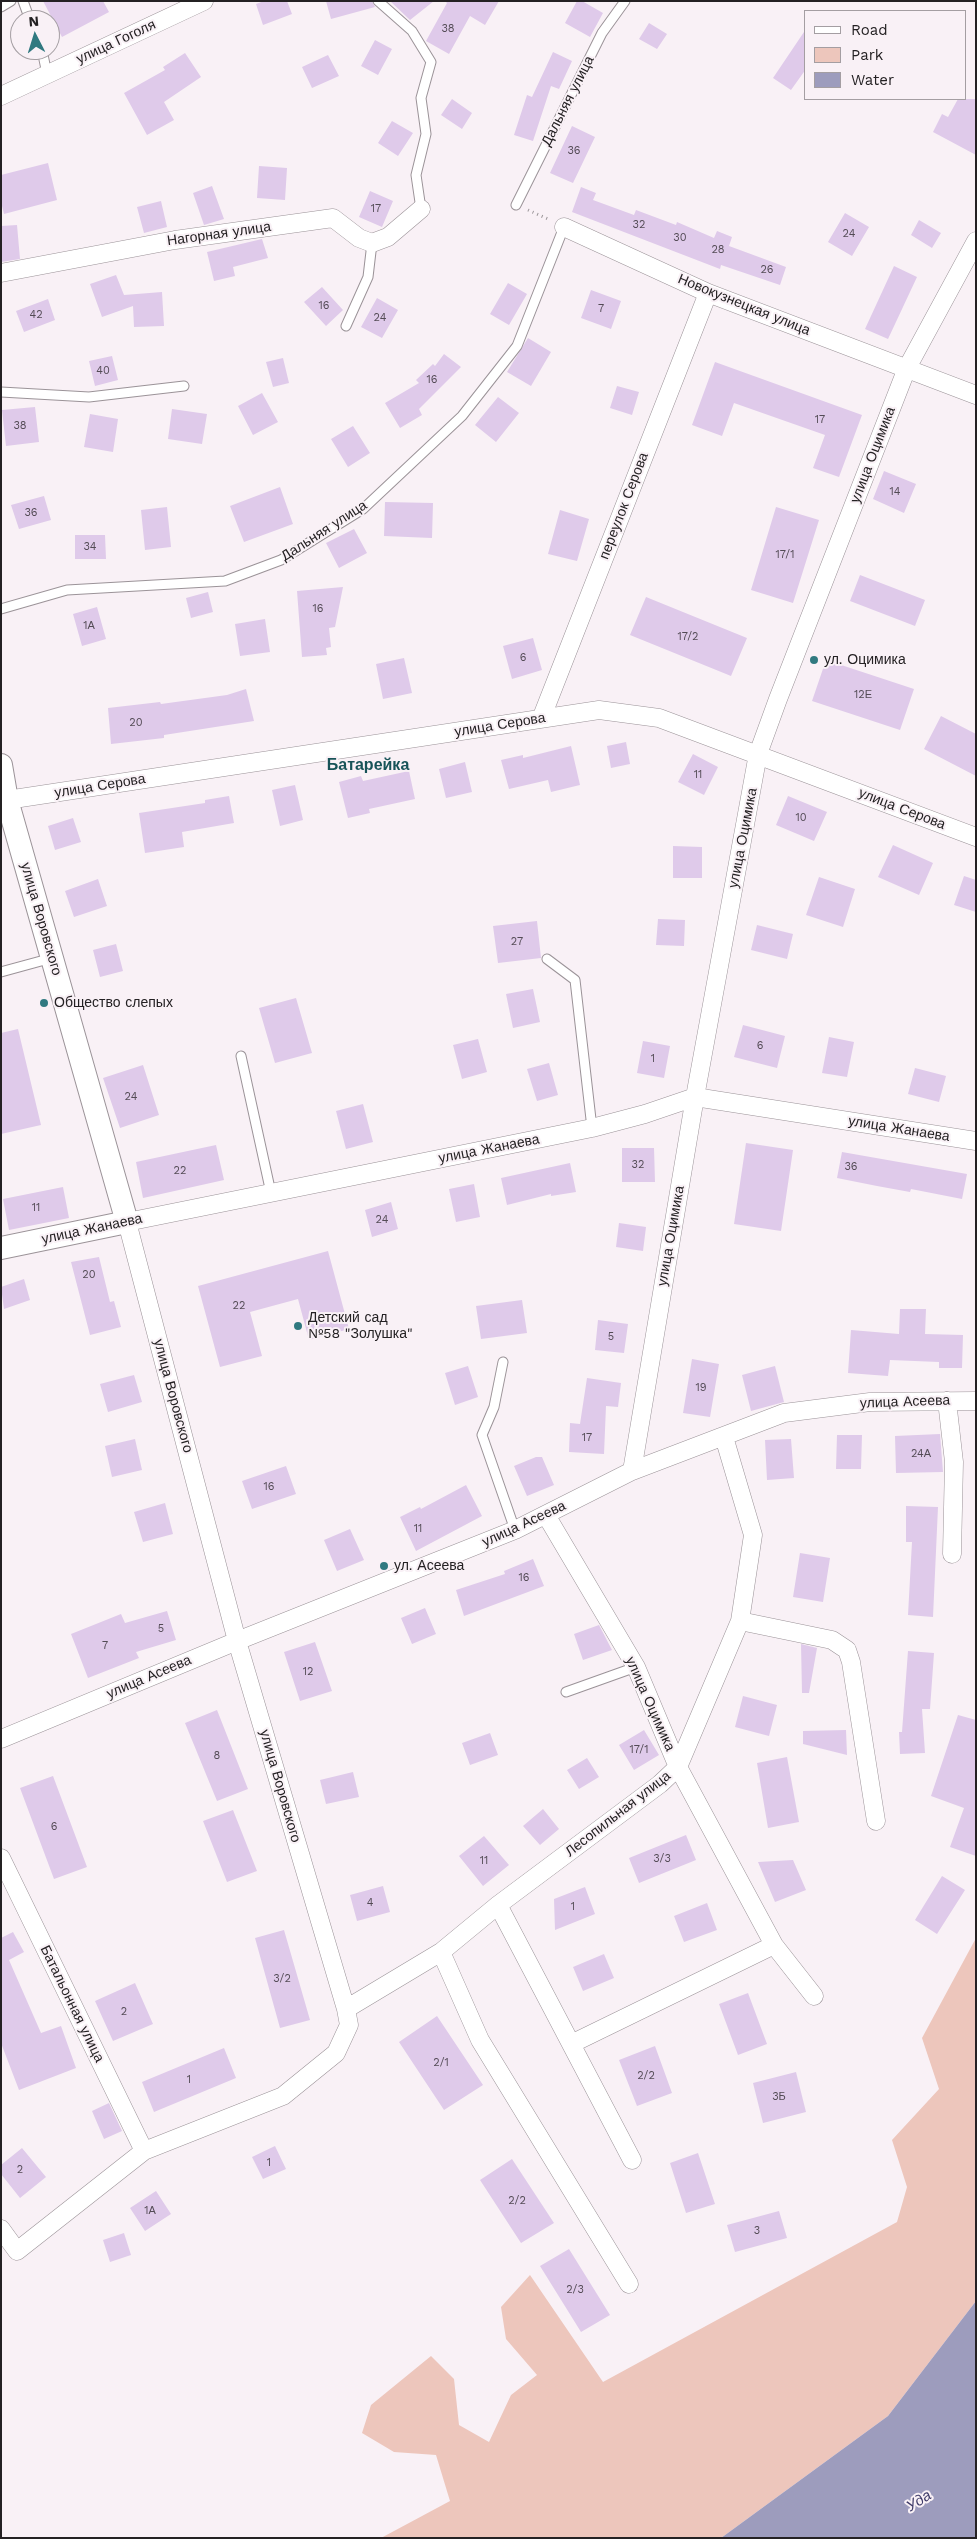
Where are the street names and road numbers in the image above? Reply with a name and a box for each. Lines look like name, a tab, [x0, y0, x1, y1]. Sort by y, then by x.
street label: улица Гоголя	[74, 16, 158, 68]
street label: Дальняя улица	[538, 53, 598, 149]
street label: Нагорная улица	[166, 218, 272, 250]
street label: Новокузнецкая улица	[675, 271, 813, 339]
street label: улица Оцимика	[847, 405, 899, 505]
street label: переулок Серова	[596, 450, 652, 562]
street label: Дальняя улица	[278, 497, 370, 565]
street label: улица Серова	[453, 710, 547, 740]
street label: улица Серова	[53, 771, 147, 801]
street label: улица Серова	[856, 785, 948, 833]
street label: улица Оцимика	[725, 787, 761, 889]
street label: улица Воровского	[17, 861, 65, 977]
street label: улица Жанаева	[847, 1113, 951, 1145]
street label: улица Жанаева	[437, 1131, 541, 1167]
street label: улица Оцимика	[654, 1184, 688, 1288]
street label: улица Жанаева	[40, 1210, 144, 1248]
street label: улица Воровского	[150, 1337, 196, 1455]
street label: улица Асеева	[860, 1392, 950, 1412]
street label: улица Асеева	[480, 1497, 568, 1551]
street label: улица Асеева	[104, 1652, 194, 1702]
street label: улица Оцимика	[622, 1654, 678, 1754]
street label: улица Воровского	[256, 1728, 304, 1844]
street label: Лесопильная улица	[562, 1768, 674, 1860]
street label: Батальонная улица	[36, 1943, 108, 2065]

